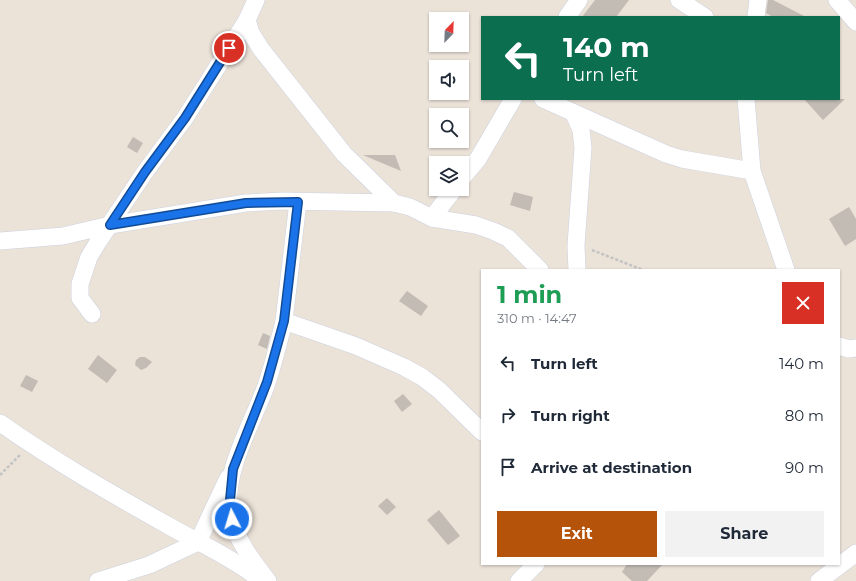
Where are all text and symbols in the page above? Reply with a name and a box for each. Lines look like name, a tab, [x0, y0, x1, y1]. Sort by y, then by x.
north arrow	[429, 12, 469, 52]
map controls	[429, 12, 469, 196]
text: 140 m	[563, 30, 650, 64]
pin	[212, 31, 246, 65]
icon: left	[497, 32, 549, 84]
icon: arrive	[218, 37, 240, 59]
button: sound	[429, 60, 469, 100]
text: Turn left	[563, 64, 638, 86]
button: search	[429, 108, 469, 148]
button: layers	[429, 156, 469, 196]
text: 1 min	[497, 280, 562, 309]
button: close	[782, 282, 824, 324]
text: 310 m · 14:47	[497, 310, 577, 326]
icon: left	[497, 352, 519, 374]
text: Turn left	[531, 354, 598, 373]
text: 140 m	[779, 354, 824, 373]
icon: right	[497, 404, 519, 426]
text: Turn right	[531, 406, 610, 425]
text: 80 m	[785, 406, 824, 425]
icon: arrive	[497, 456, 519, 478]
text: Arrive at destination	[531, 458, 692, 477]
text: 90 m	[785, 458, 824, 477]
position arrow	[211, 498, 253, 540]
button: Exit	[497, 511, 657, 557]
button: Share	[665, 511, 824, 557]

